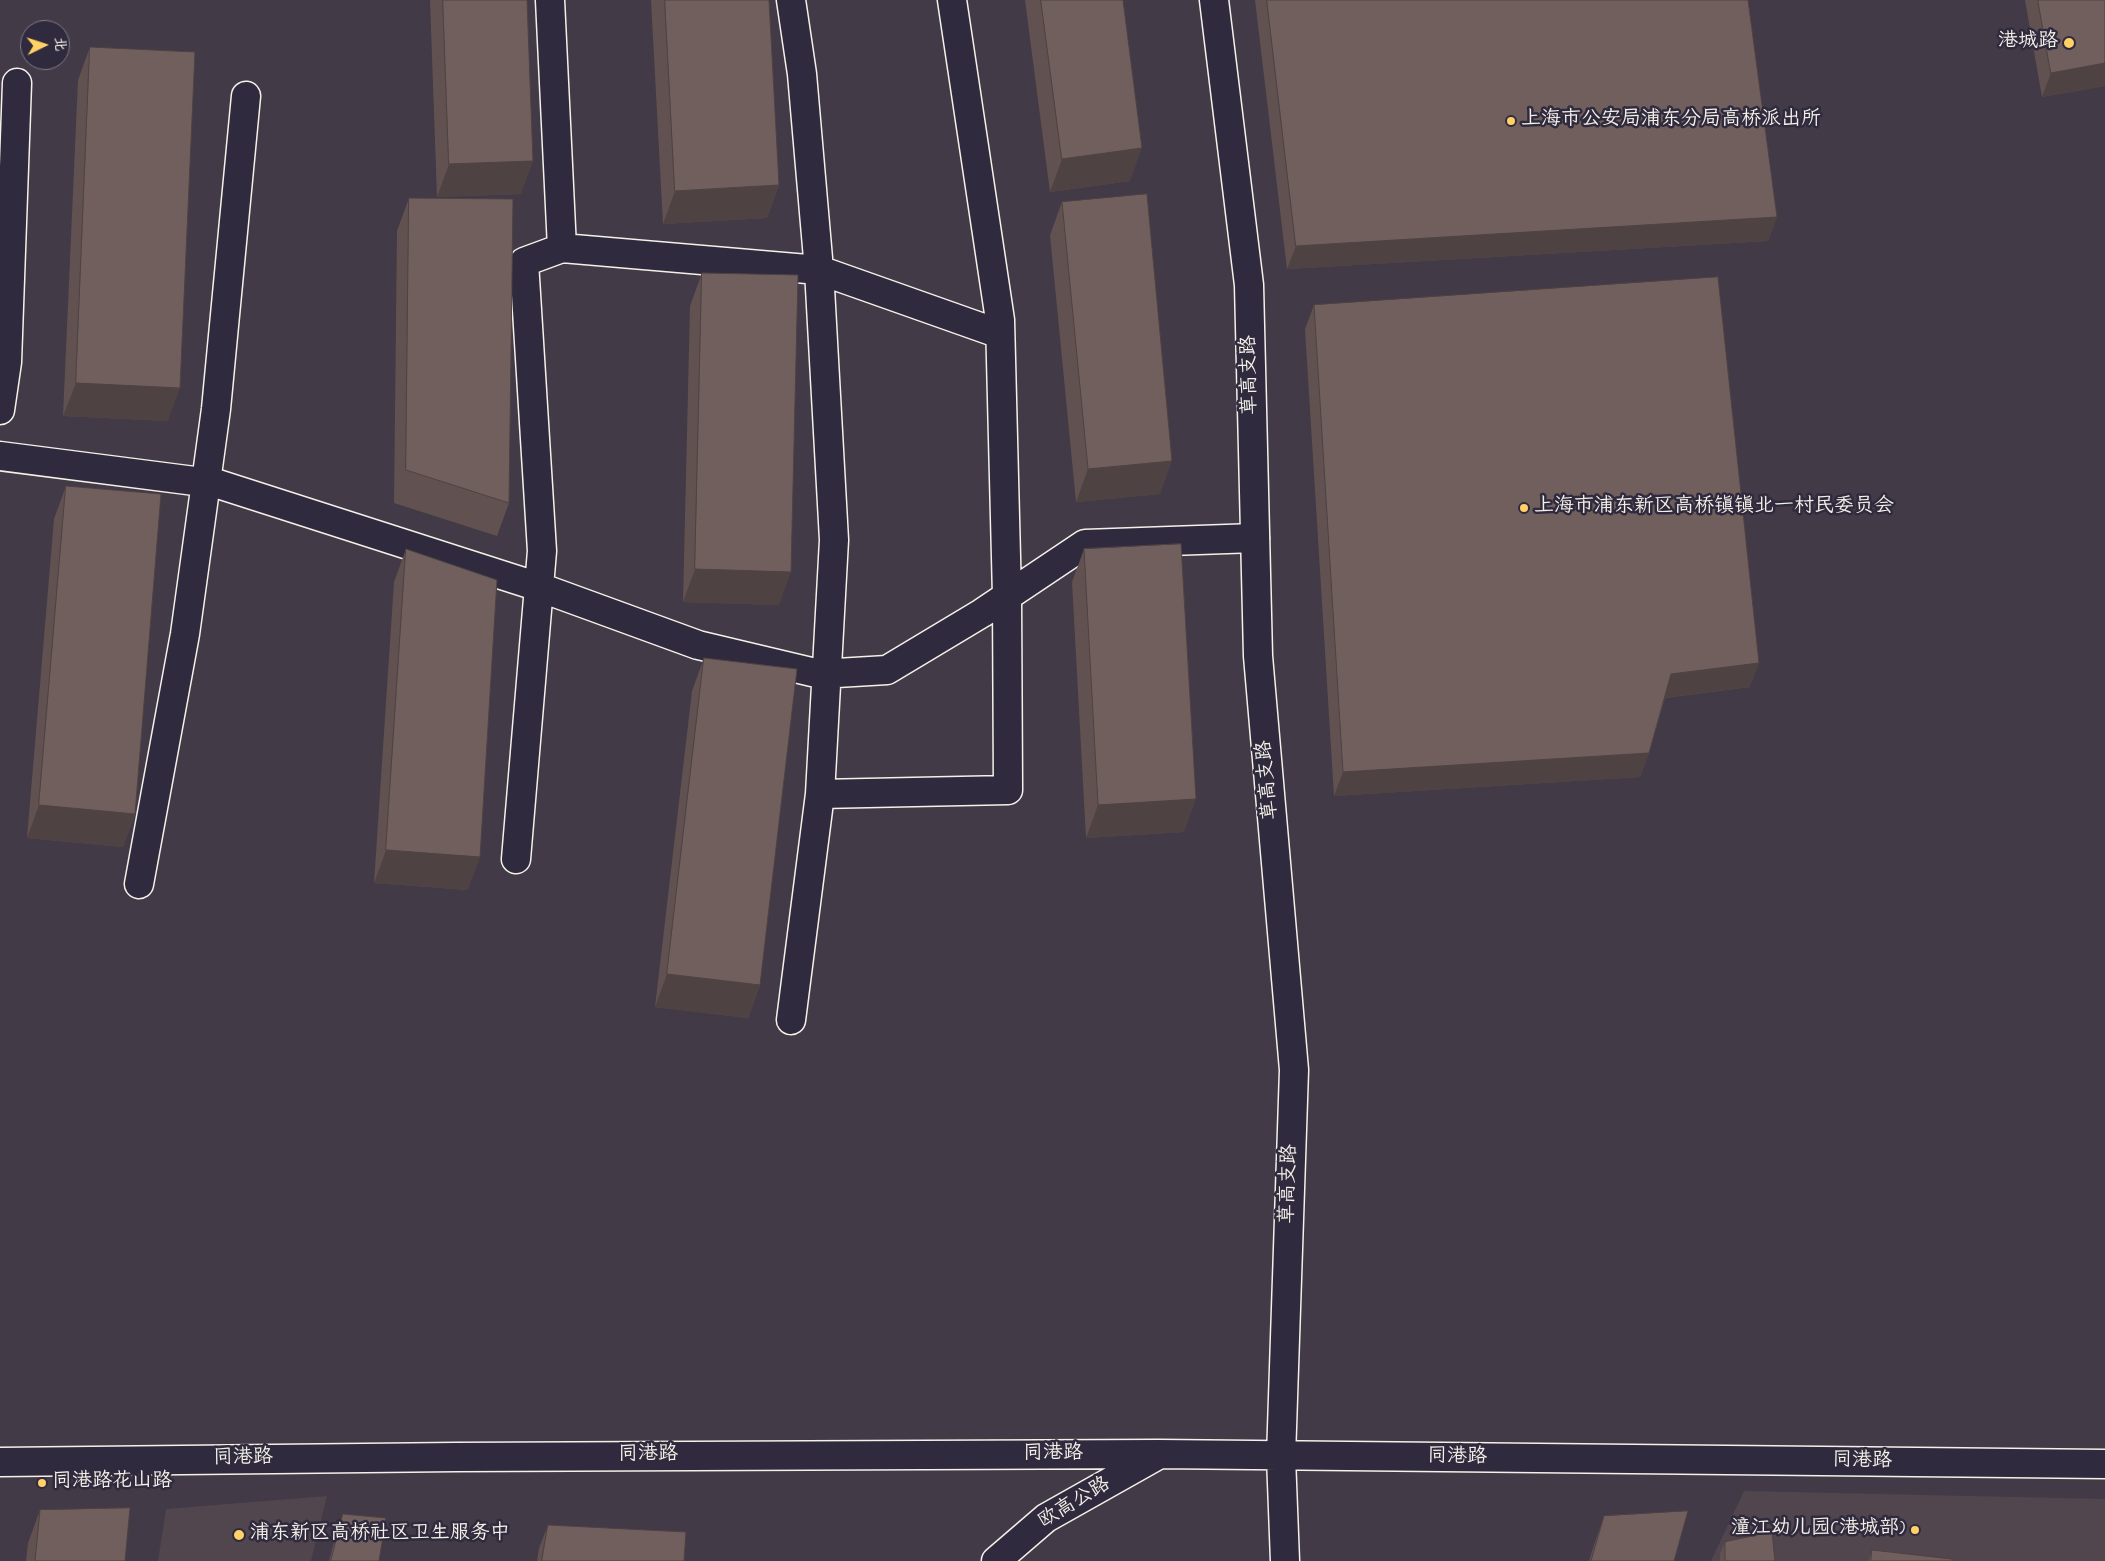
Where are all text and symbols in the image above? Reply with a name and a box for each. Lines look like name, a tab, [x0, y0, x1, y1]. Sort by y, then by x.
north arrow	[20, 20, 70, 70]
place label: 港城路	[1998, 31, 2058, 55]
text: 北	[49, 36, 70, 52]
marker: 港城路	[2062, 36, 2076, 50]
place label: 上海市公安局浦东分局高桥派出所	[1521, 109, 1821, 133]
marker: 上海市公安局浦东分局高桥派出所	[1505, 115, 1517, 127]
street label: 草高支路	[1238, 335, 1264, 415]
place label: 上海市浦东新区高桥镇镇北一村民委员会	[1534, 496, 1894, 520]
marker: 上海市浦东新区高桥镇镇北一村民委员会	[1518, 502, 1530, 514]
street label: 草高支路	[1254, 739, 1284, 821]
street label: 草高支路	[1277, 1144, 1303, 1224]
street label: 同港路	[1023, 1443, 1083, 1467]
street label: 同港路	[618, 1444, 678, 1468]
street label: 同港路	[1427, 1445, 1487, 1471]
street label: 同港路	[213, 1446, 273, 1472]
street label: 同港路	[1832, 1449, 1892, 1475]
place label: 同港路花山路	[52, 1471, 172, 1495]
street label: 欧高公路	[1035, 1473, 1115, 1535]
marker: 同港路花山路	[36, 1477, 48, 1489]
place label: 潼江幼儿园(港城部)	[1731, 1518, 1905, 1542]
place label: 浦东新区高桥社区卫生服务中	[250, 1523, 510, 1547]
marker: 潼江幼儿园(港城部)	[1909, 1524, 1921, 1536]
marker: 浦东新区高桥社区卫生服务中	[232, 1528, 246, 1542]

